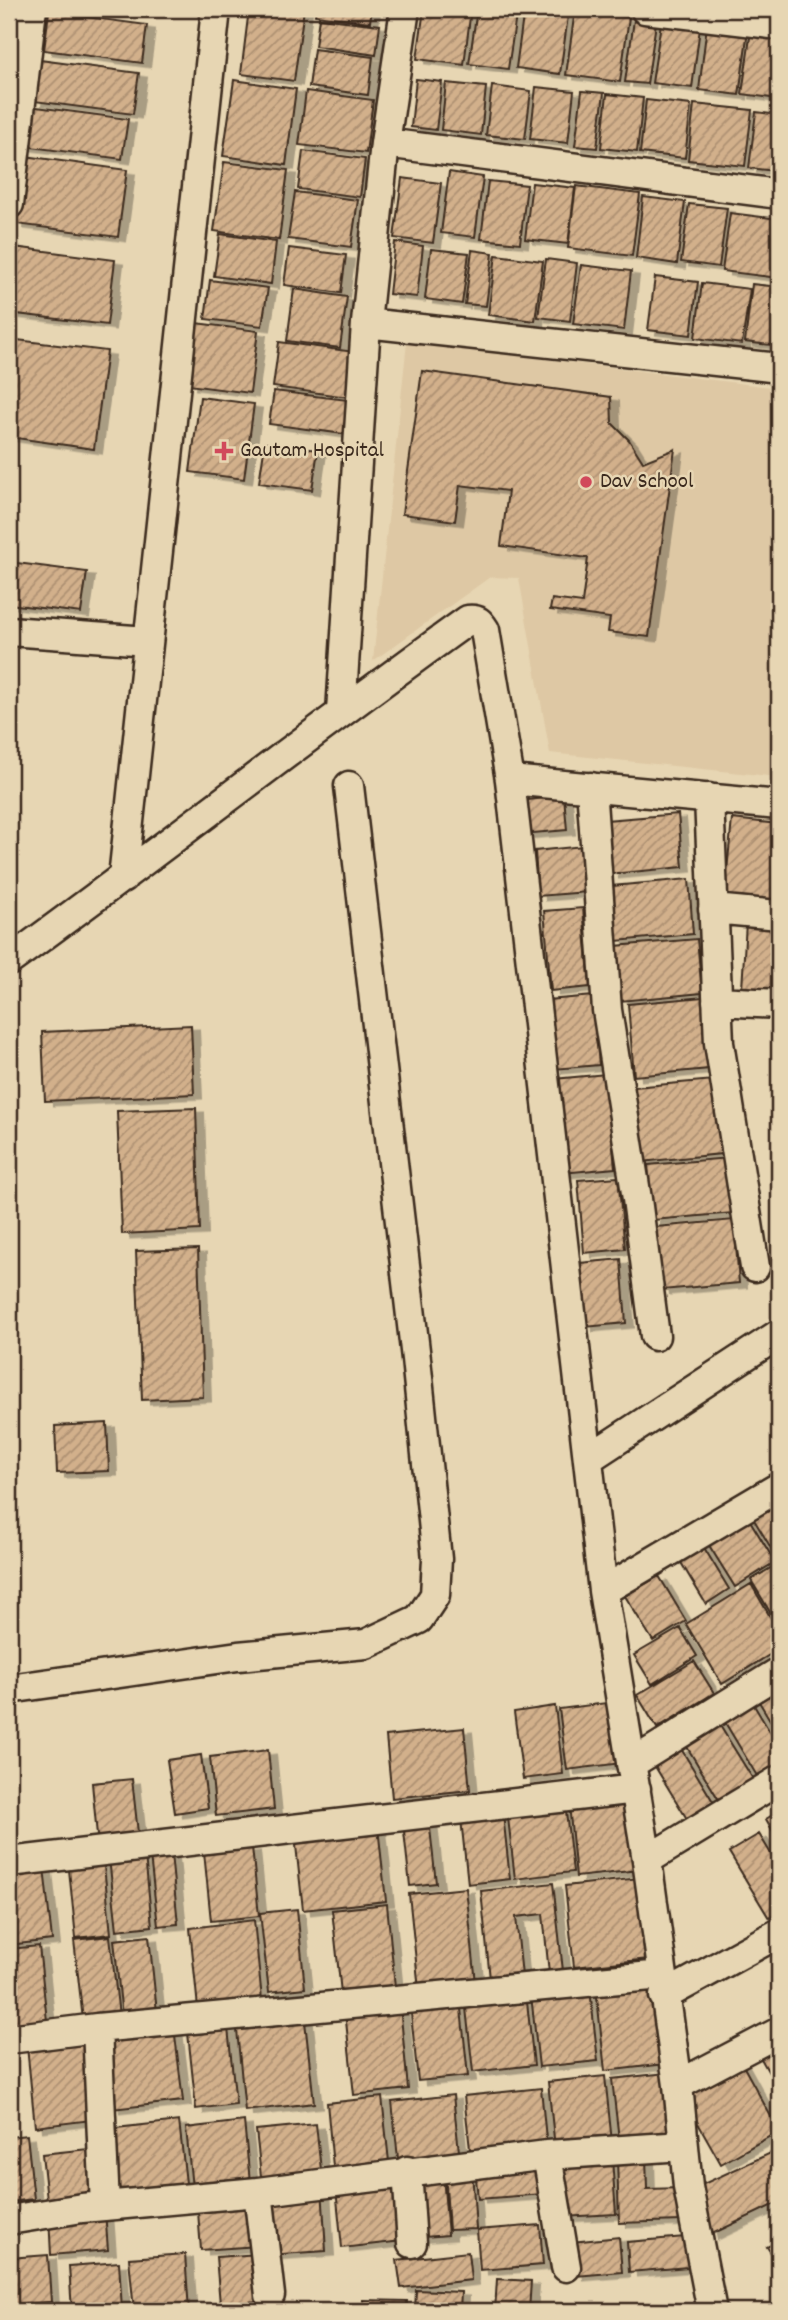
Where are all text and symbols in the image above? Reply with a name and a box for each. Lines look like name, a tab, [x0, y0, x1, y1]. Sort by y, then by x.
place label: Gautam Hospital	[240, 435, 384, 468]
marker: Gautam Hospital	[214, 441, 234, 461]
place label: Dav School	[600, 466, 694, 499]
marker: Dav School	[578, 474, 594, 490]

